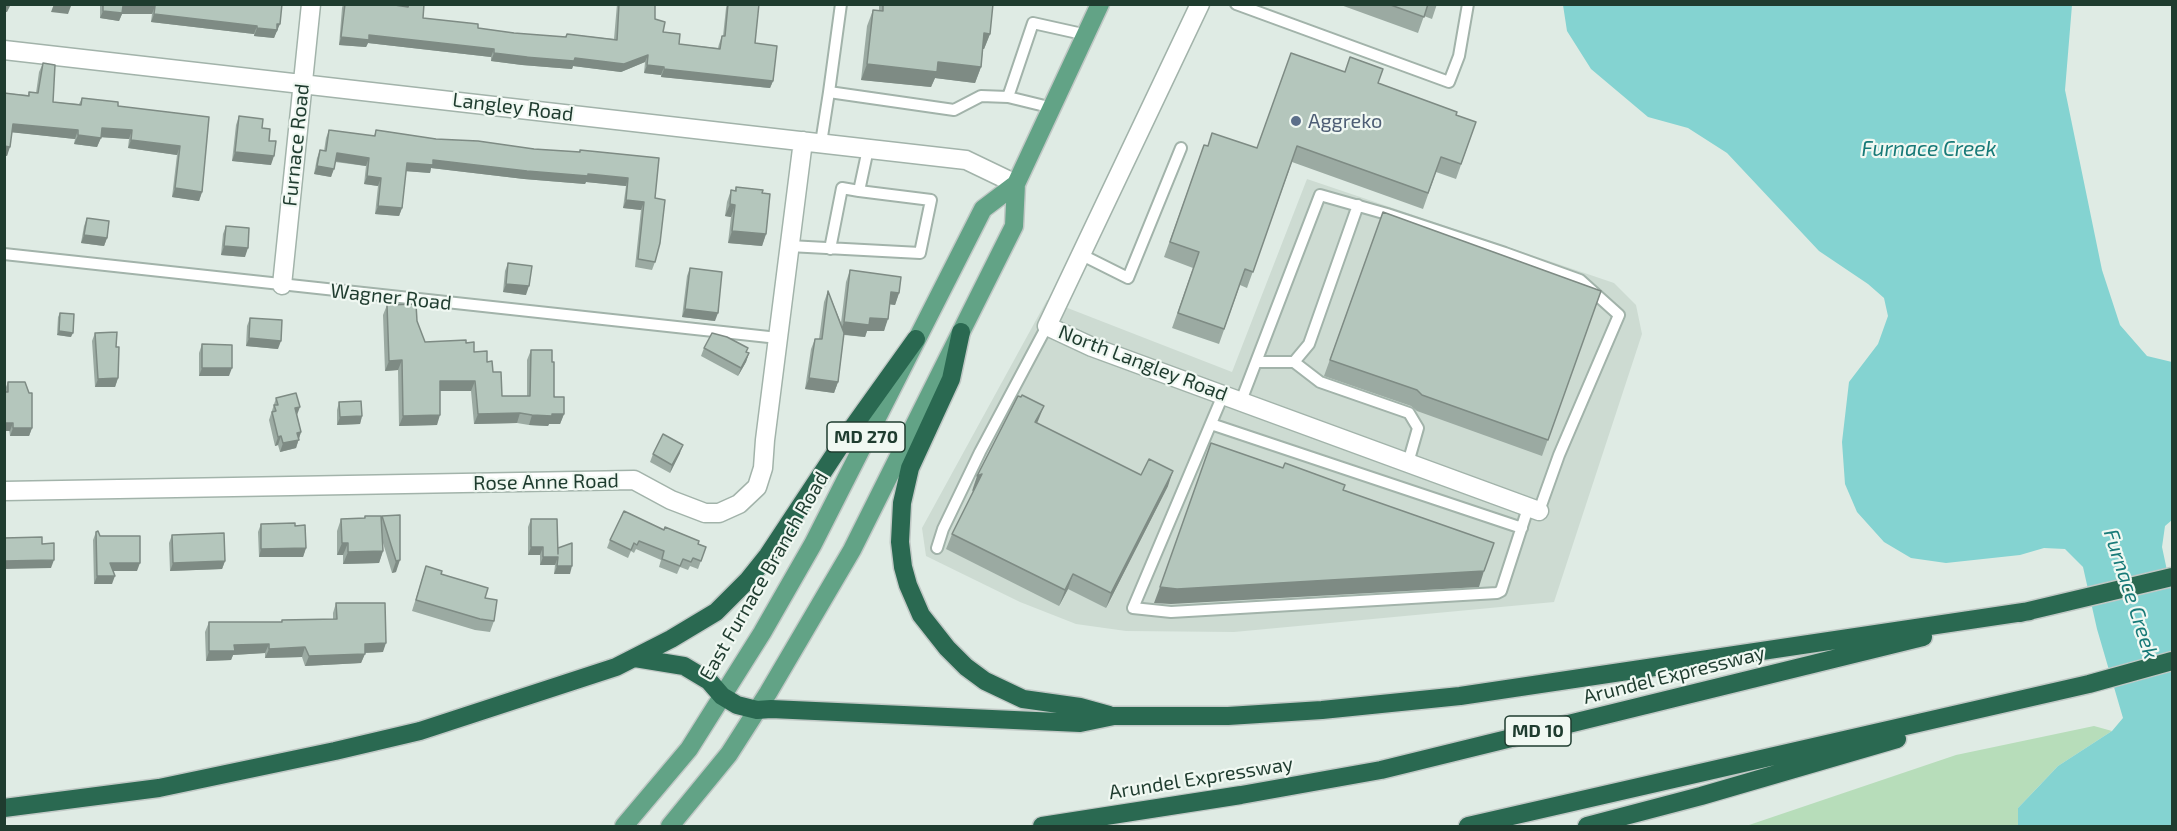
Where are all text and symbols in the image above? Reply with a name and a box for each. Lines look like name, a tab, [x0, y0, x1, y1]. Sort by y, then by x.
street label: Furnace Road	[278, 82, 314, 208]
street label: Langley Road	[451, 88, 575, 126]
place label: Aggreko	[1308, 109, 1382, 133]
marker: Aggreko	[1289, 114, 1303, 128]
water label: Furnace Creek	[1862, 136, 1996, 162]
street label: Wagner Road	[329, 279, 453, 315]
street label: North Langley Road	[1055, 320, 1231, 406]
road number: MD 270	[827, 422, 905, 452]
street label: East Furnace Branch Road	[694, 468, 834, 684]
street label: Rose Anne Road	[473, 469, 619, 495]
water label: Furnace Creek	[2098, 526, 2164, 662]
street label: Arundel Expressway	[1581, 641, 1767, 709]
road number: MD 10	[1505, 716, 1571, 746]
street label: Arundel Expressway	[1107, 752, 1295, 804]

